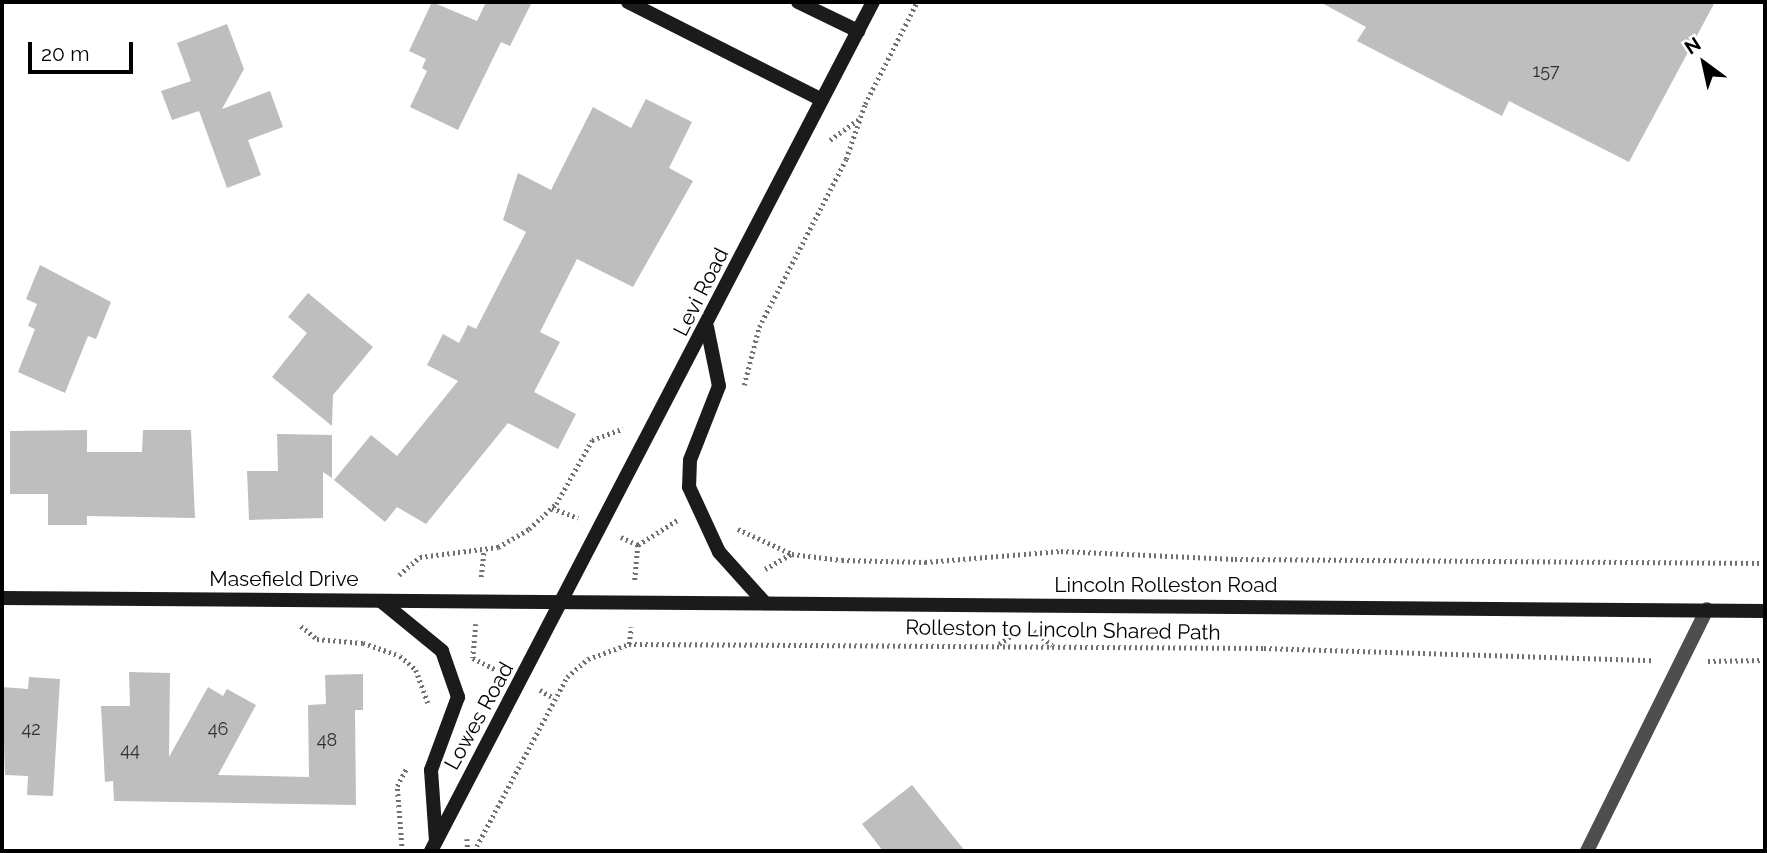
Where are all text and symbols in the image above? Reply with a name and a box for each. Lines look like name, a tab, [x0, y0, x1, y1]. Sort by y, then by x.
scale bar	[32, 28, 136, 72]
north arrow	[1669, 28, 1739, 98]
text: N	[1680, 32, 1705, 59]
text: 20 m	[41, 41, 89, 66]
house number: 157	[1532, 60, 1560, 82]
street label: Levi Road	[668, 244, 734, 340]
street label: Masefield Drive	[209, 566, 359, 592]
street label: Lincoln Rolleston Road	[1054, 572, 1278, 598]
street label: Rolleston to Lincoln Shared Path	[905, 615, 1221, 645]
street label: Lowes Road	[439, 658, 519, 774]
house number: 42	[21, 718, 41, 740]
house number: 46	[208, 718, 228, 740]
house number: 48	[317, 729, 337, 751]
house number: 44	[120, 739, 140, 761]

